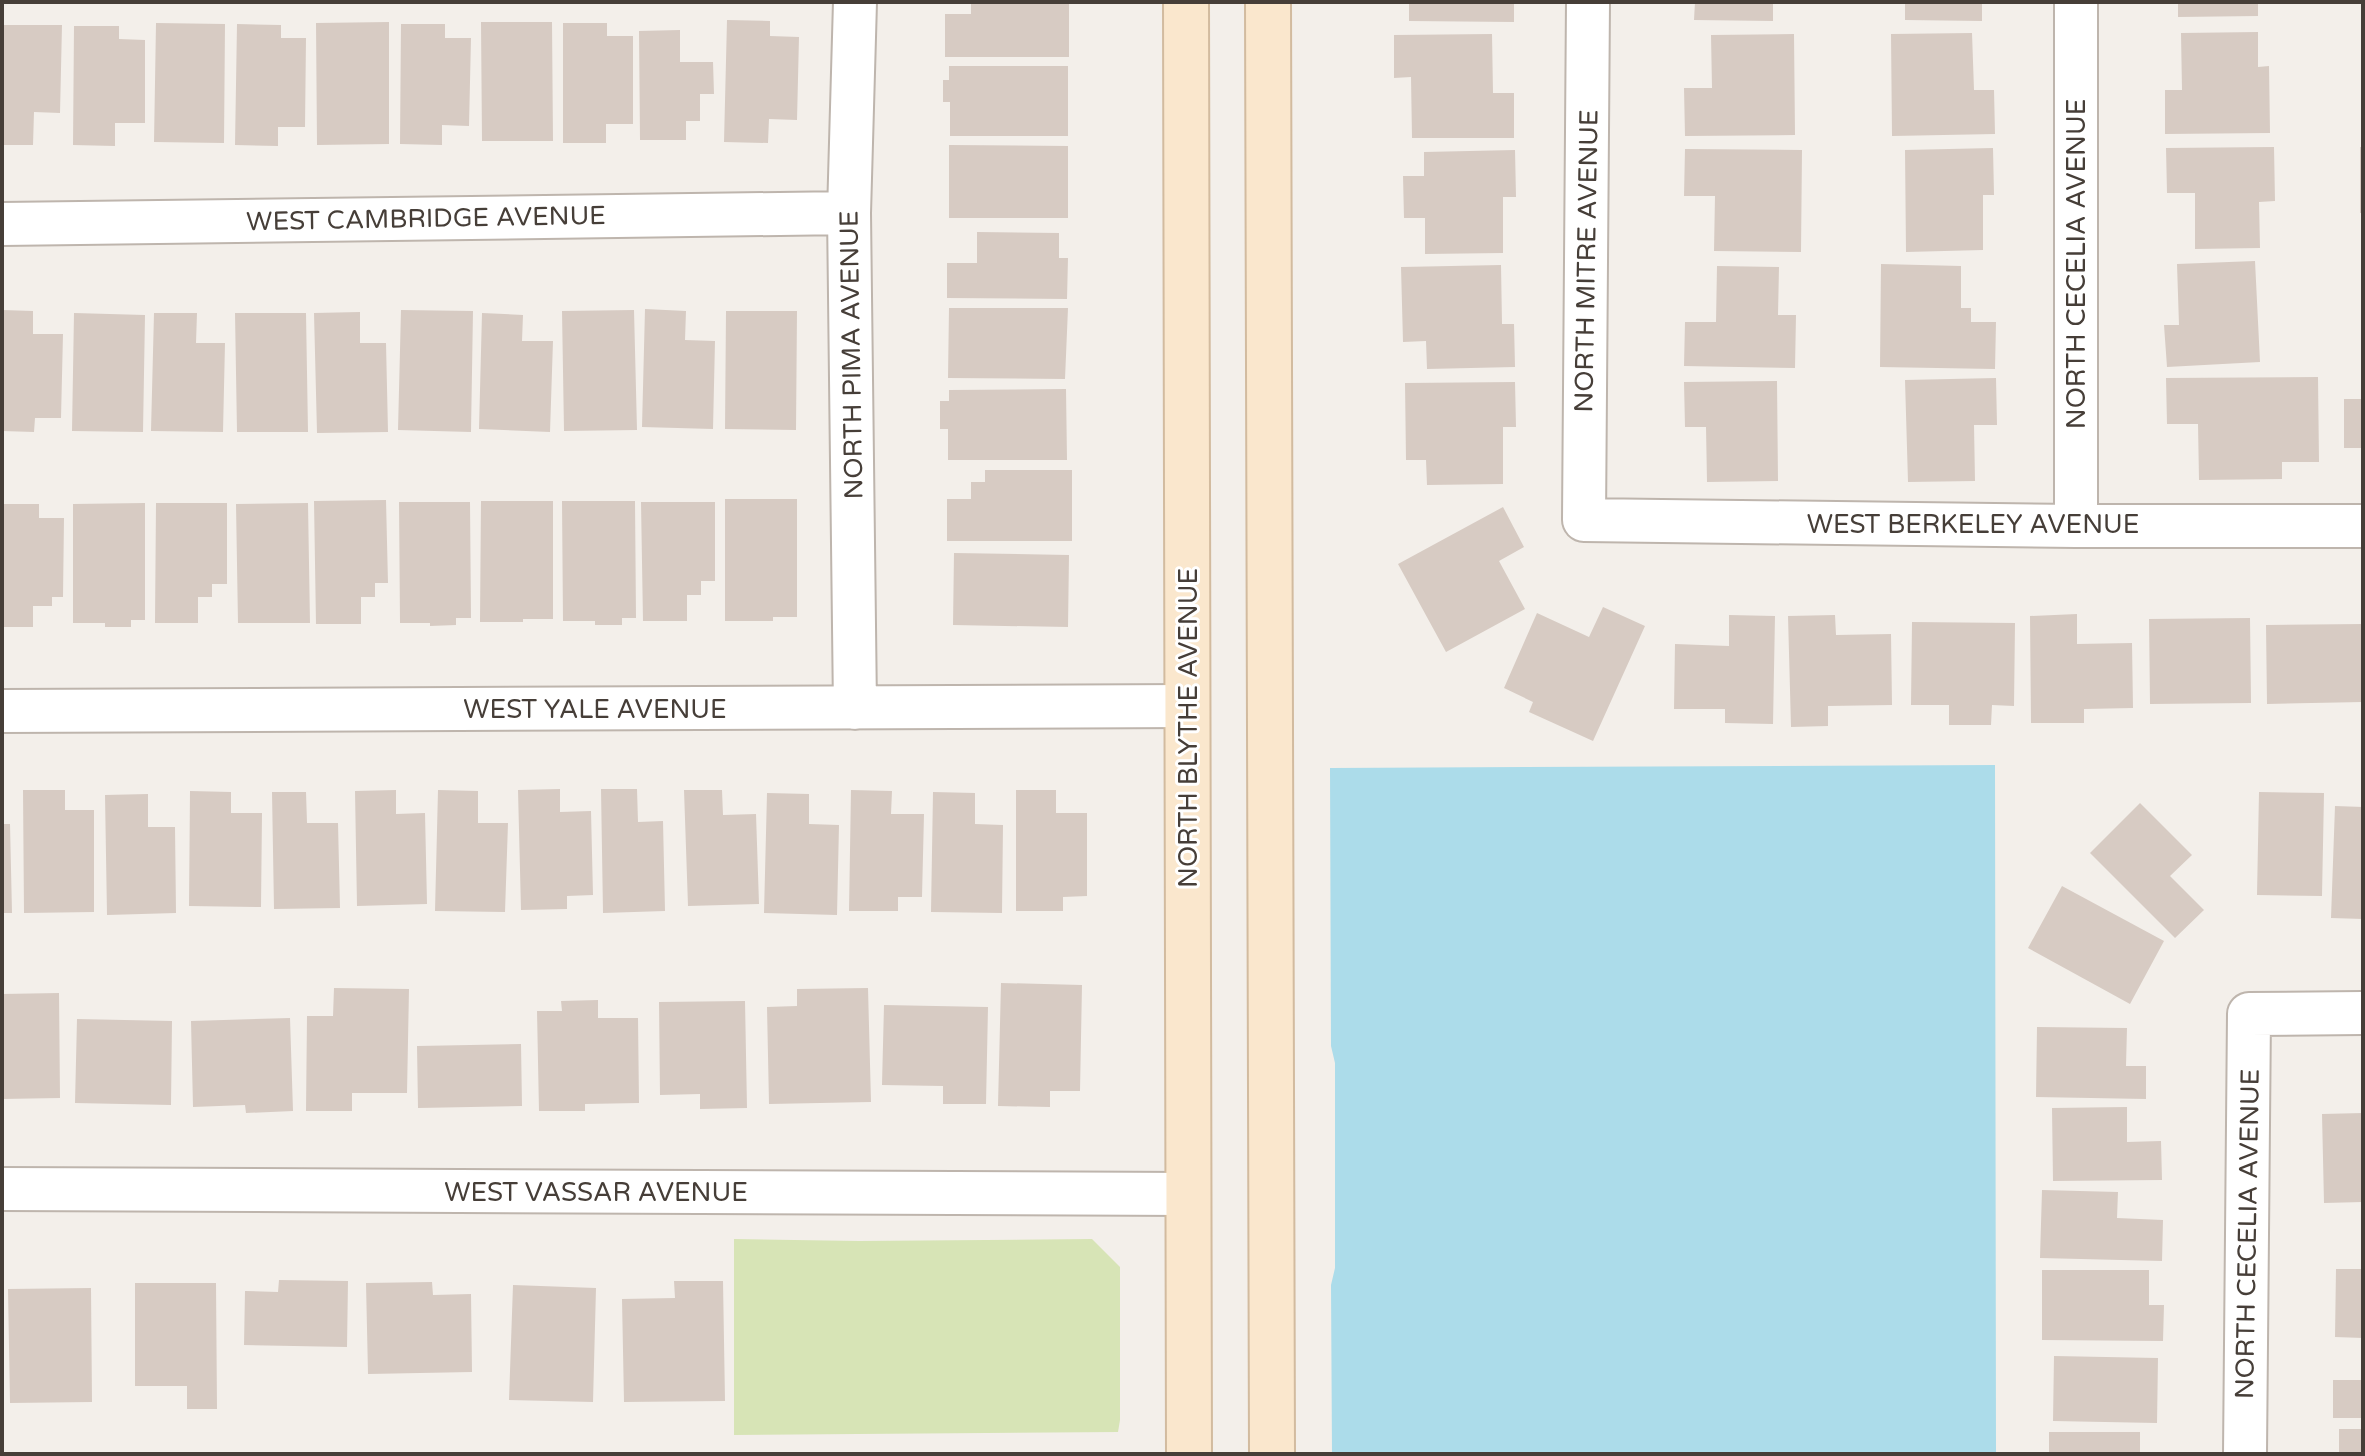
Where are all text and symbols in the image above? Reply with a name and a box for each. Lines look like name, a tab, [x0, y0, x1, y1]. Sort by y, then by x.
street label: NORTH CECELIA AVENUE	[2061, 99, 2092, 429]
street label: NORTH MITRE AVENUE	[1568, 109, 1605, 413]
street label: WEST CAMBRIDGE AVENUE	[246, 200, 606, 237]
street label: NORTH PIMA AVENUE	[833, 210, 870, 500]
street label: WEST BERKELEY AVENUE	[1807, 509, 2139, 540]
street label: NORTH BLYTHE AVENUE	[1173, 568, 1204, 888]
street label: WEST YALE AVENUE	[463, 694, 727, 725]
street label: NORTH CECELIA AVENUE	[2229, 1069, 2266, 1399]
street label: WEST VASSAR AVENUE	[444, 1177, 748, 1208]

